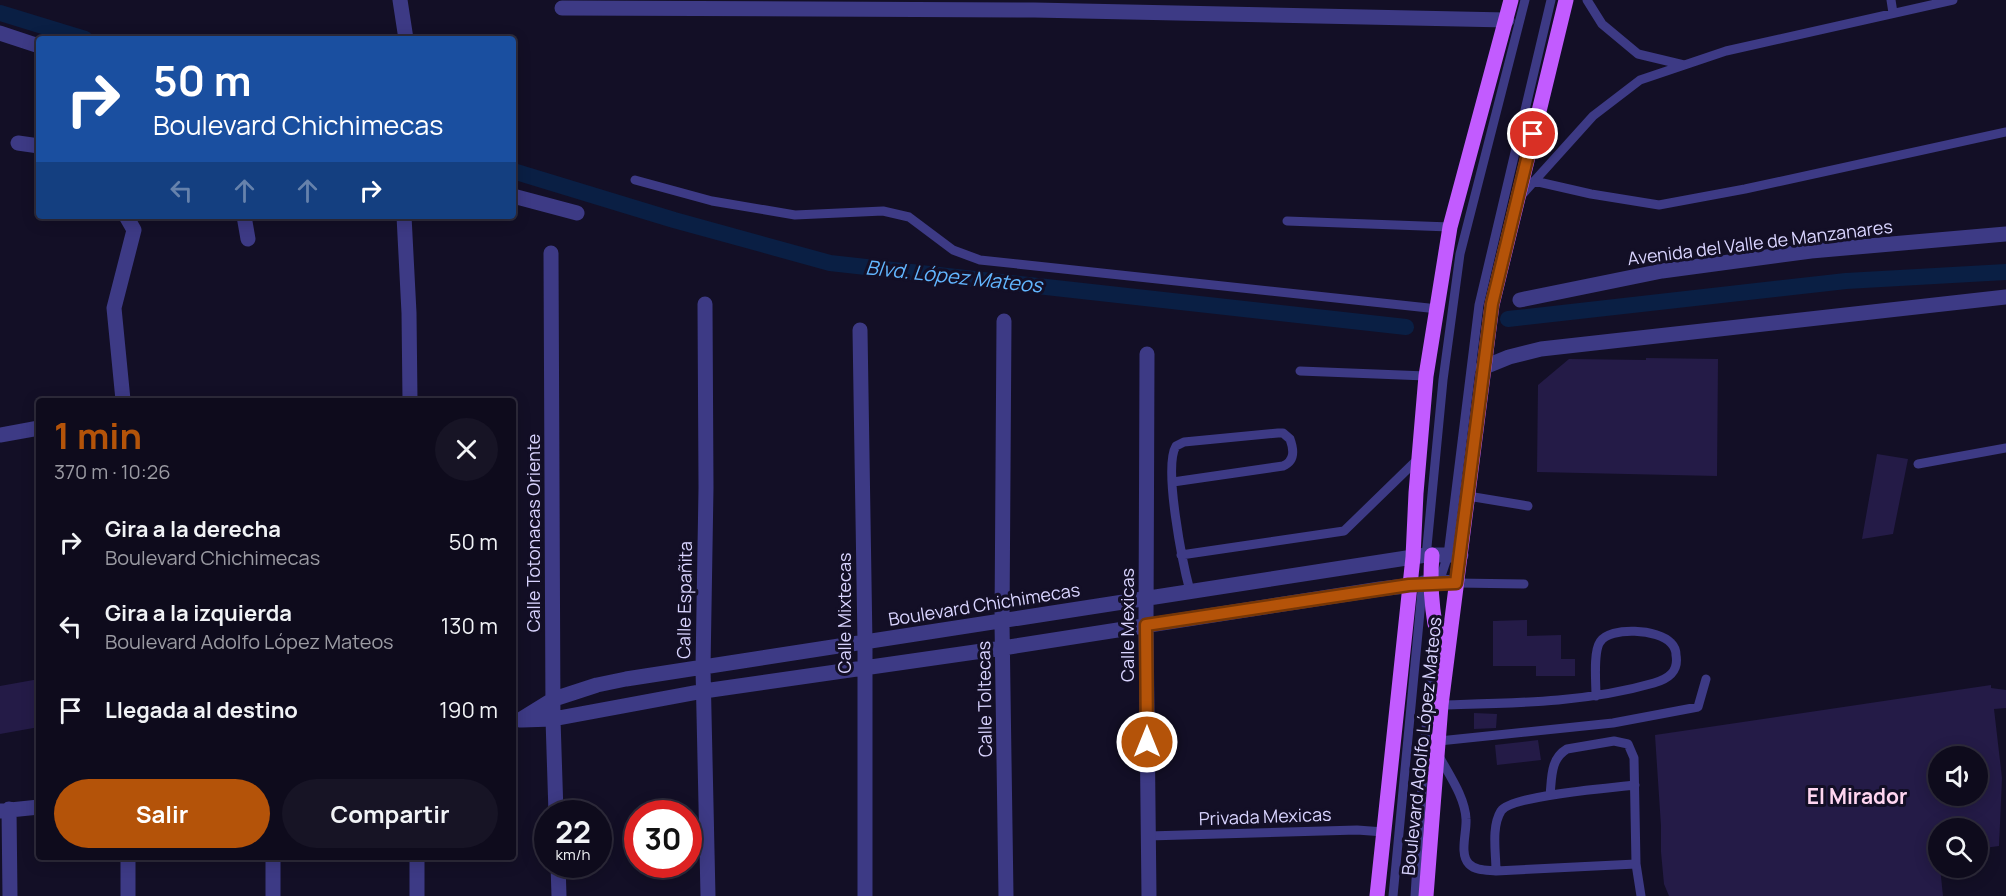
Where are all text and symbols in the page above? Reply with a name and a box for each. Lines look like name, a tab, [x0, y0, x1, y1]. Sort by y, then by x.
text: 50 m	[153, 51, 251, 109]
icon: right	[54, 60, 132, 138]
text: Boulevard Chichimecas	[153, 106, 443, 143]
pin	[1507, 108, 1558, 159]
icon: arrive	[1516, 117, 1549, 150]
icon: left	[165, 174, 198, 207]
icon: ahead	[228, 174, 261, 207]
icon: ahead	[291, 174, 324, 207]
icon: right	[354, 174, 387, 207]
street label: Avenida del Valle de Manzanares	[1626, 214, 1894, 270]
water label: Blvd. López Mateos	[864, 253, 1045, 299]
text: 1 min	[54, 411, 142, 460]
button: close	[435, 418, 498, 481]
street label: Calle Totonacas Oriente	[521, 434, 545, 632]
text: 370 m · 10:26	[54, 458, 171, 485]
text: Gira a la derecha	[105, 514, 281, 544]
icon: right	[54, 526, 87, 559]
text: 50 m	[449, 527, 498, 557]
street label: Calle Españita	[671, 541, 697, 659]
text: Boulevard Chichimecas	[105, 544, 320, 571]
street label: Calle Mixtecas	[832, 553, 856, 673]
street label: Calle Mexicas	[1115, 568, 1139, 682]
street label: Boulevard Chichimecas	[887, 577, 1081, 631]
text: Gira a la izquierda	[105, 598, 292, 628]
icon: left	[54, 610, 87, 643]
text: 130 m	[441, 611, 498, 641]
street label: Boulevard Adolfo López Mateos	[1395, 616, 1447, 876]
text: Boulevard Adolfo López Mateos	[105, 628, 394, 655]
street label: Calle Toltecas	[971, 641, 997, 757]
icon: arrive	[54, 694, 87, 727]
text: Llegada al destino	[105, 695, 298, 725]
text: 190 m	[439, 695, 498, 725]
position arrow	[1115, 710, 1179, 774]
map controls	[1928, 746, 1988, 878]
button: sound	[1928, 746, 1988, 806]
button: Salir	[54, 779, 270, 848]
button: Compartir	[282, 779, 498, 848]
district label: El Mirador	[1807, 782, 1907, 810]
speed limit sign: 30	[624, 800, 702, 878]
street label: Privada Mexicas	[1198, 802, 1332, 830]
text: 22	[555, 811, 591, 852]
button: search	[1928, 818, 1988, 878]
text: km/h	[556, 844, 590, 865]

